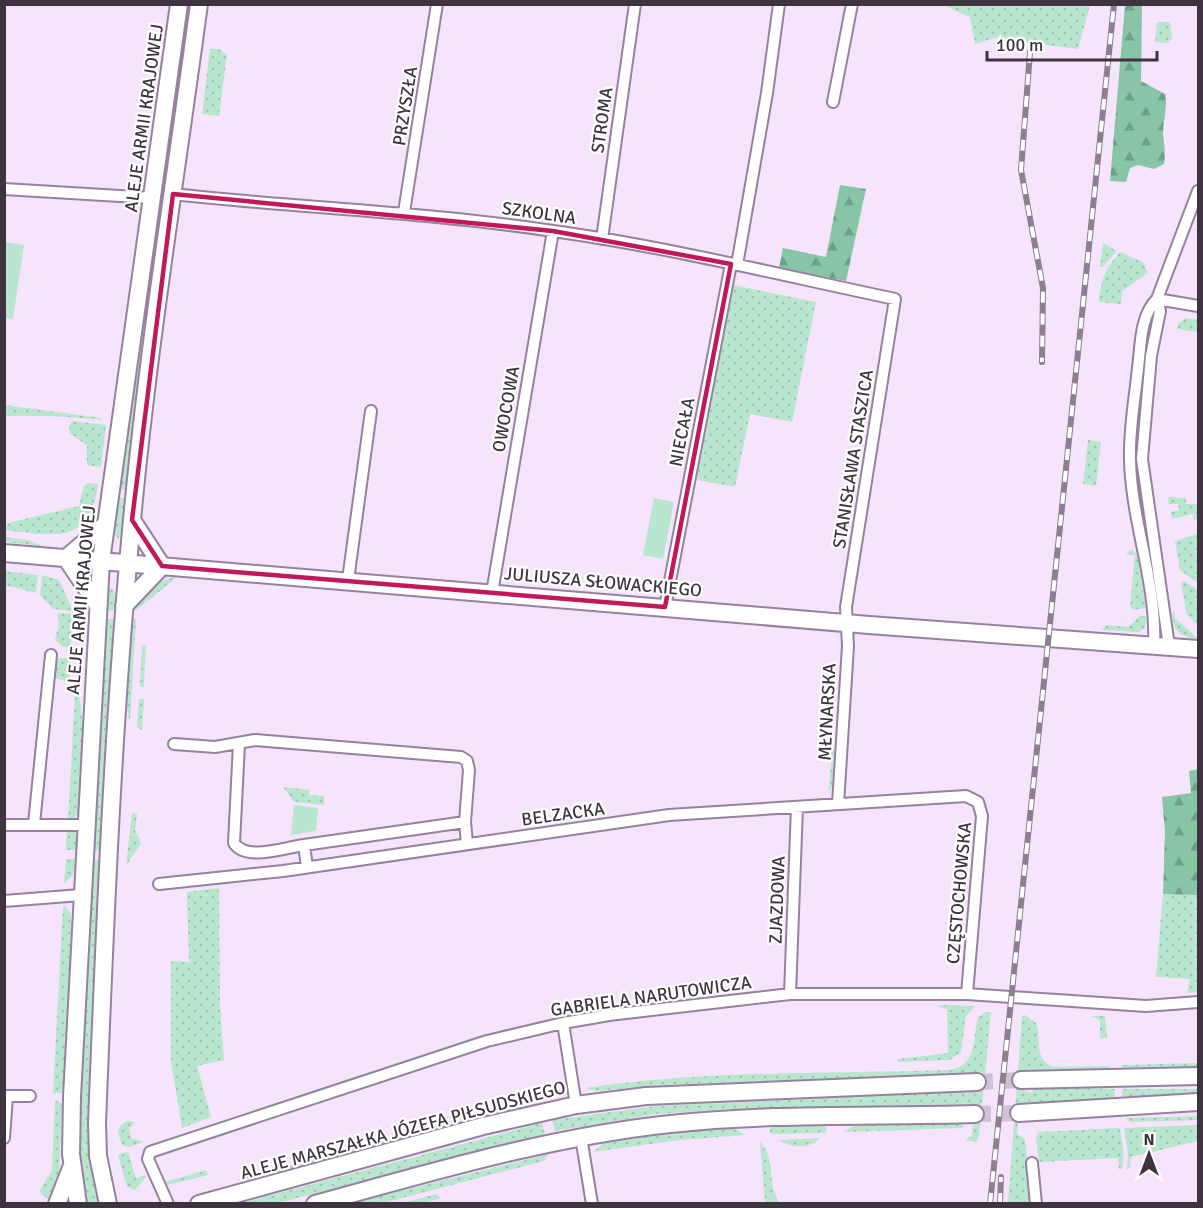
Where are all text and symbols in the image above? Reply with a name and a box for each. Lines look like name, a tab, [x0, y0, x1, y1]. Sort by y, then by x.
street label: ALEJE ARMII KRAJOWEJ	[120, 23, 168, 213]
scale bar	[987, 24, 1156, 62]
text: 100 m	[996, 34, 1043, 56]
street label: PRZYSZŁA	[388, 65, 422, 147]
street label: STROMA	[586, 86, 618, 154]
street label: SZKOLNA	[500, 197, 578, 229]
street label: OWOCOWA	[488, 364, 524, 454]
street label: STANISŁAWA STASZICA	[828, 368, 878, 550]
street label: NIECAŁA	[665, 396, 699, 468]
street label: ALEJE ARMII KRAJOWEJ	[62, 505, 100, 695]
street label: JULIUSZA SŁOWACKIEGO	[503, 562, 703, 602]
street label: MŁYNARSKA	[813, 663, 841, 761]
street label: BELZACKA	[520, 797, 606, 831]
street label: CZĘSTOCHOWSKA	[942, 821, 976, 965]
street label: ZJAZDOWA	[764, 856, 790, 944]
street label: GABRIELA NARUTOWICZA	[549, 971, 753, 1021]
street label: ALEJE MARSZAŁKA JÓZEFA PIŁSUDSKIEGO	[238, 1076, 568, 1184]
north arrow	[1119, 1124, 1179, 1184]
text: N	[1143, 1130, 1155, 1150]

